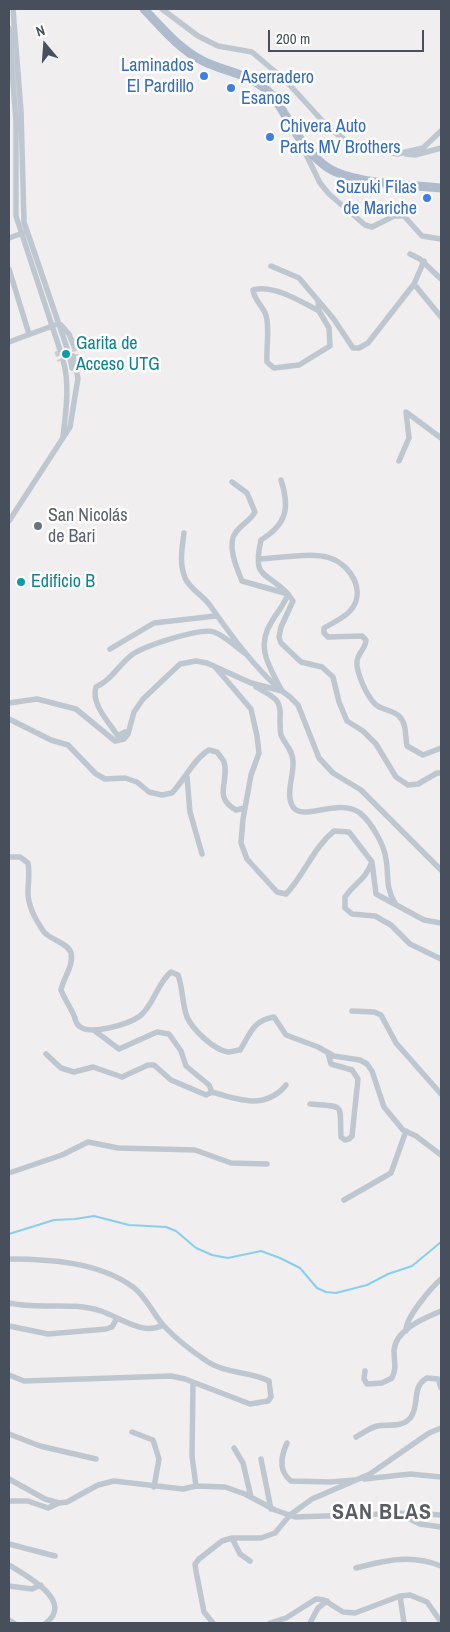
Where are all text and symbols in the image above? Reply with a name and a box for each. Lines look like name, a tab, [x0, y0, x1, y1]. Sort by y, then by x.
north arrow	[20, 20, 70, 70]
scale bar	[270, 20, 426, 52]
text: N	[34, 21, 47, 41]
text: 200 m	[276, 28, 310, 49]
place label: Laminados El Pardillo	[121, 55, 194, 98]
place label: Aserradero Esanos	[241, 67, 314, 110]
marker: Laminados El Pardillo	[198, 70, 210, 82]
marker: Aserradero Esanos	[225, 82, 237, 94]
place label: Chivera Auto Parts MV Brothers	[280, 116, 401, 158]
marker: Chivera Auto Parts MV Brothers	[264, 131, 276, 143]
place label: Suzuki Filas de Mariche	[336, 177, 417, 220]
marker: Suzuki Filas de Mariche	[421, 192, 433, 204]
place label: Garita de Acceso UTG	[76, 333, 160, 376]
marker: Garita de Acceso UTG	[60, 348, 72, 360]
place label: San Nicolás de Bari	[48, 505, 128, 548]
marker: San Nicolás de Bari	[32, 520, 44, 532]
place label: Edificio B	[31, 571, 95, 593]
marker: Edificio B	[15, 576, 27, 588]
district label: SAN BLAS	[331, 1500, 433, 1526]

